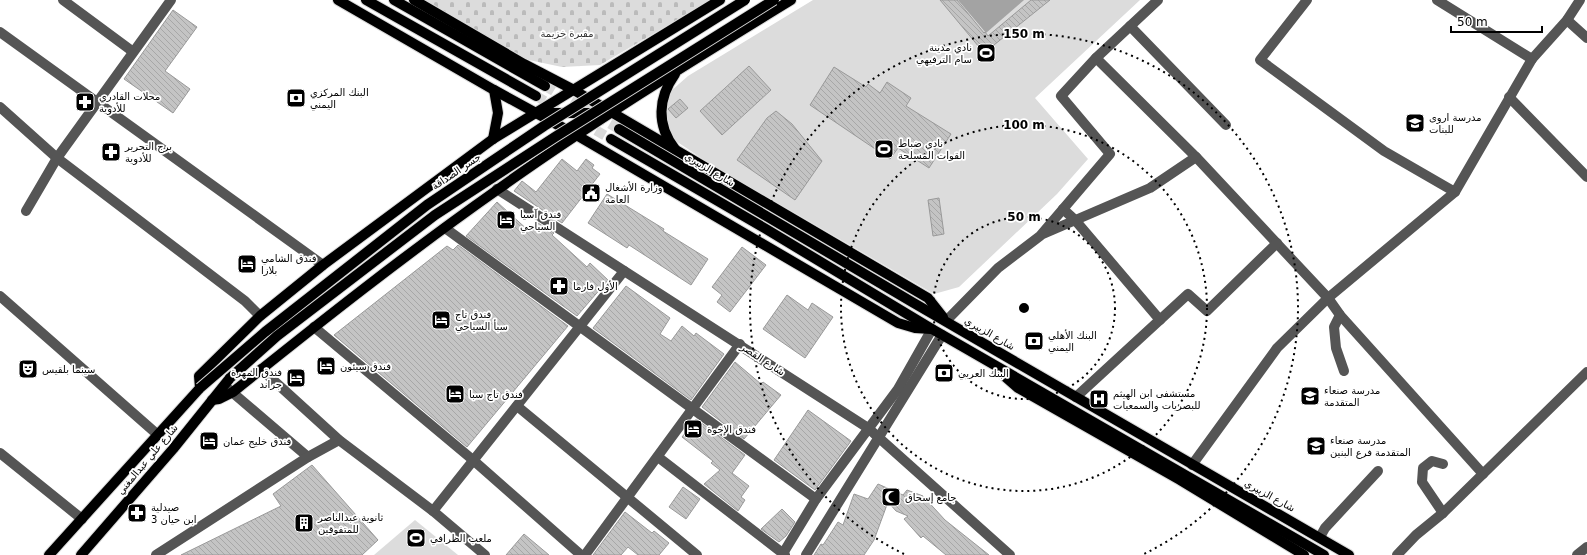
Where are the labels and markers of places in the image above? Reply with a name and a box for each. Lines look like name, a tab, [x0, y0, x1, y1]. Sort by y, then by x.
place label: نادي مدينة سام الترفيهي	[916, 42, 972, 66]
sports icon: نادي مدينة سام الترفيهي	[975, 42, 997, 64]
bank icon: البنك المركزي اليمني	[285, 87, 307, 109]
place label: البنك المركزي اليمني	[310, 87, 369, 111]
pharmacy icon: محلات القادري للأدوية	[74, 91, 96, 113]
place label: محلات القادري للأدوية	[99, 91, 160, 115]
school or university icon: مدرسة اروى للبنات	[1404, 112, 1426, 134]
place label: مدرسة اروى للبنات	[1429, 112, 1482, 135]
sports icon: نادي ضباط القوات المسلحة	[873, 138, 895, 160]
place label: نادي ضباط القوات المسلحة	[898, 138, 965, 161]
pharmacy icon: برج التحرير للأدوية	[100, 141, 122, 163]
place label: برج التحرير للأدوية	[124, 141, 172, 165]
place label: وزارة الأشغال العامة	[605, 181, 663, 205]
public building icon: وزارة الأشغال العامة	[580, 182, 602, 204]
place label: فندق آسيا السياحي	[520, 208, 561, 233]
hotel icon: فندق آسيا السياحي	[495, 209, 517, 231]
hotel icon: فندق الشامي بلازا	[236, 253, 258, 275]
place label: فندق الشامي بلازا	[261, 253, 317, 276]
pharmacy icon: الأول فارما	[548, 275, 570, 297]
place label: الأول فارما	[573, 280, 618, 293]
centre of rings	[1017, 301, 1031, 315]
hotel icon: فندق تاج سبأ السياحي	[430, 309, 452, 331]
place label: فندق تاج سبأ السياحي	[455, 309, 508, 333]
place label: البنك الأهلي اليمني	[1048, 329, 1097, 354]
bank icon: البنك الأهلي اليمني	[1023, 330, 1045, 352]
hotel icon: فندق سيئون	[315, 355, 337, 377]
theatre icon: سينما بلقيس	[17, 358, 39, 380]
place label: فندق سيئون	[340, 361, 391, 372]
bank icon: البنك العربي	[933, 362, 955, 384]
place label: سينما بلقيس	[42, 364, 95, 375]
place label: فندق المهرة جراند	[231, 367, 282, 390]
hotel icon: فندق المهرة جراند	[285, 367, 307, 389]
place label: البنك العربي	[958, 368, 1009, 380]
hotel icon: فندق تاج سبا	[444, 383, 466, 405]
school or university icon: مدرسة صنعاء المتقدمة	[1299, 385, 1321, 407]
place label: مدرسة صنعاء المتقدمة	[1324, 385, 1380, 408]
hospital icon: مستشفى ابن الهيثم للبصريات والسمعيات	[1088, 388, 1110, 410]
place label: مستشفى ابن الهيثم للبصريات والسمعيات	[1113, 388, 1201, 412]
place label: فندق تاج سبا	[469, 389, 523, 401]
hotel icon: فندق الإخوة	[682, 418, 704, 440]
place label: فندق الإخوة	[707, 424, 756, 436]
hotel icon: فندق خليج عمان	[198, 430, 220, 452]
school or university icon: مدرسة صنعاء المتقدمة فرع البنين	[1305, 435, 1327, 457]
place label: مدرسة صنعاء المتقدمة فرع البنين	[1330, 435, 1411, 459]
place label: فندق خليج عمان	[223, 436, 291, 448]
mosque icon: جامع إسحاق	[880, 486, 902, 508]
place label: جامع إسحاق	[905, 492, 957, 504]
pharmacy icon: صيدلية ابن حيان 3	[126, 502, 148, 524]
place label: صيدلية ابن حيان 3	[151, 502, 197, 525]
building icon: ثانوية عبدالناصر للمتفوقين	[293, 512, 315, 534]
place label: ثانوية عبدالناصر للمتفوقين	[317, 512, 383, 535]
sports icon: ملعب الظرافي	[405, 527, 427, 549]
place label: ملعب الظرافي	[430, 533, 492, 545]

